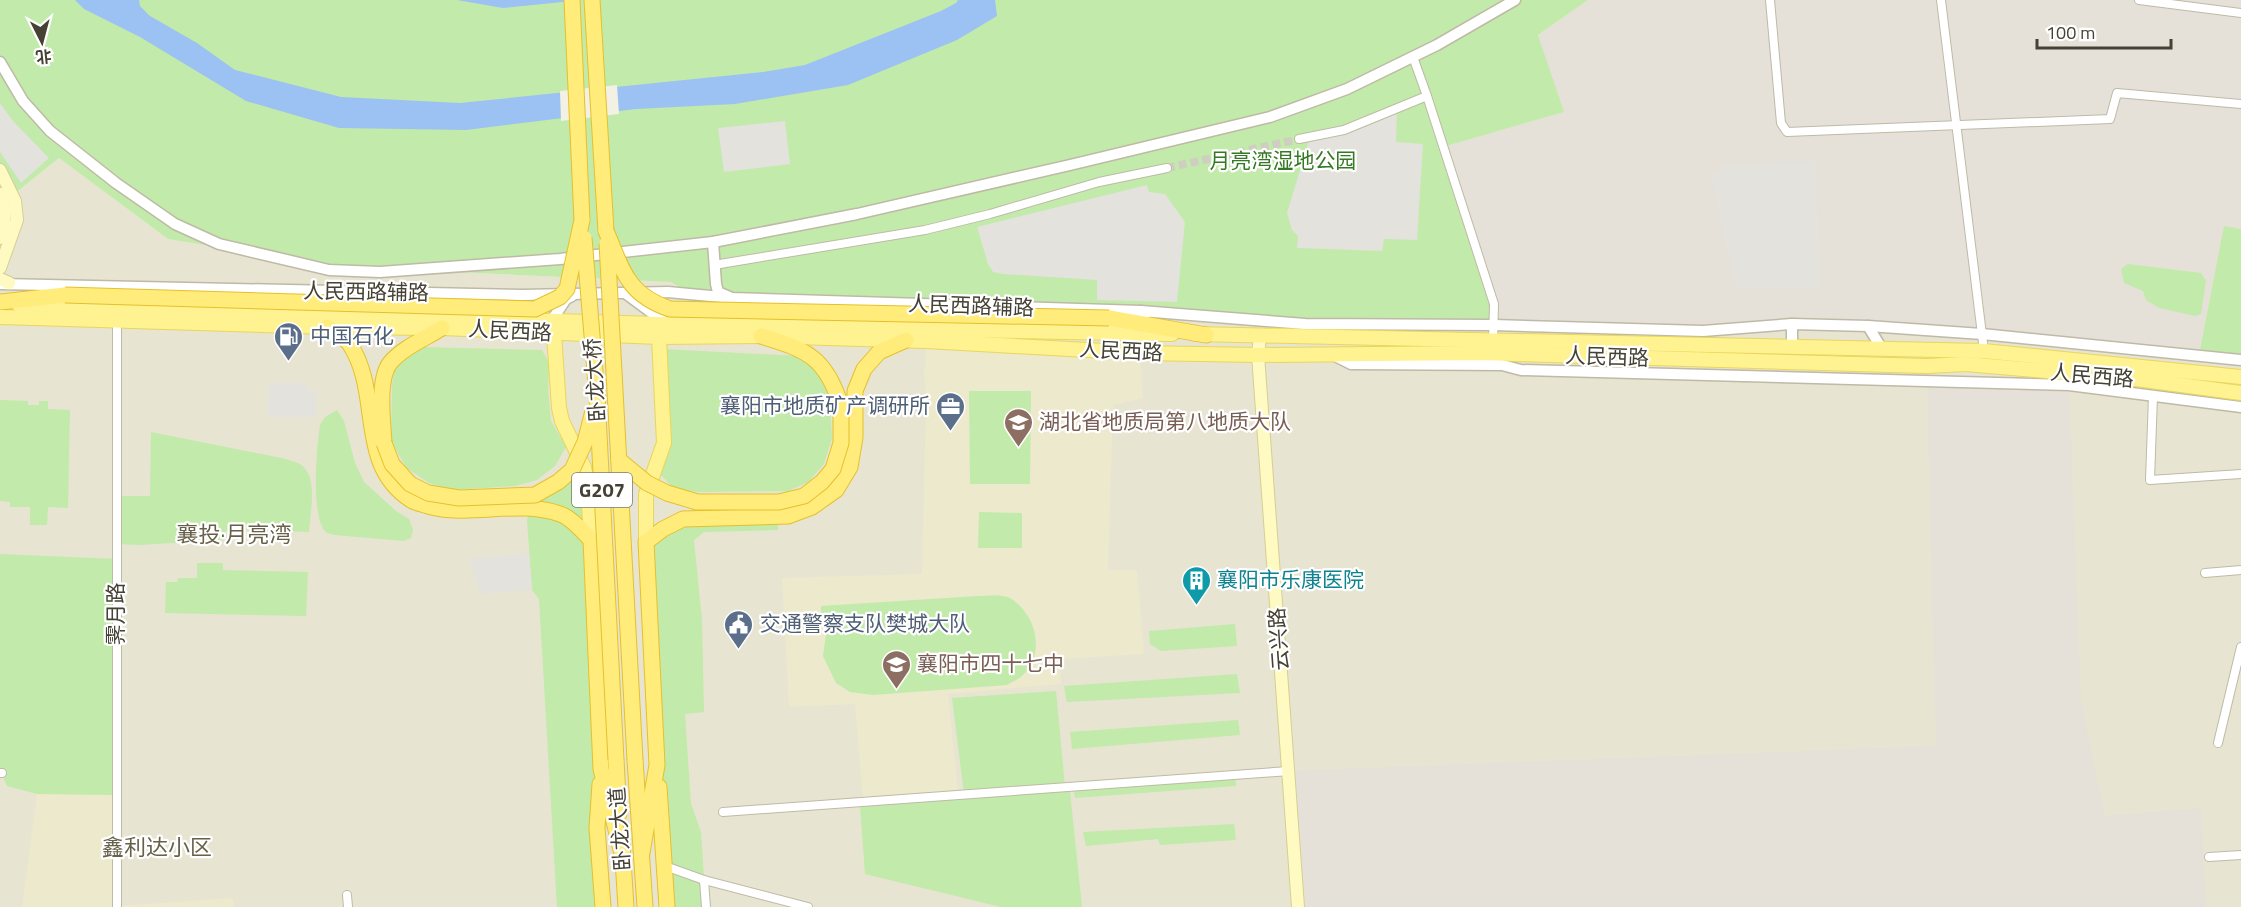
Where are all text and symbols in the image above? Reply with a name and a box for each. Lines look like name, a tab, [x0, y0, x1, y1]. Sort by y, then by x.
north arrow	[12, 12, 72, 72]
scale bar	[2037, 12, 2170, 50]
text: 100 m	[2046, 19, 2095, 46]
text: 北	[34, 44, 53, 70]
park label: 月亮湾湿地公园	[1210, 144, 1357, 176]
street label: 人民西路辅路	[303, 274, 429, 308]
street label: 人民西路辅路	[908, 287, 1035, 323]
street label: 人民西路	[467, 312, 553, 348]
place label: 中国石化	[310, 319, 394, 351]
fuel station icon: 中国石化	[273, 320, 305, 362]
street label: 人民西路	[1078, 332, 1164, 368]
street label: 卧龙大桥	[575, 337, 613, 423]
street label: 人民西路	[1565, 339, 1650, 373]
street label: 人民西路	[2049, 355, 2135, 395]
place label: 襄阳市地质矿产调研所	[720, 389, 930, 421]
office icon: 襄阳市地质矿产调研所	[935, 390, 967, 432]
place label: 湖北省地质局第八地质大队	[1039, 405, 1291, 437]
school or university icon: 湖北省地质局第八地质大队	[1002, 406, 1034, 448]
road number: G207	[572, 473, 632, 507]
district label: 襄投·月亮湾	[177, 517, 291, 551]
place label: 襄阳市乐康医院	[1217, 563, 1364, 595]
building icon: 襄阳市乐康医院	[1180, 564, 1212, 606]
street label: 霁月路	[99, 583, 131, 646]
place label: 交通警察支队樊城大队	[760, 607, 970, 639]
street label: 云兴路	[1260, 607, 1296, 672]
public building icon: 交通警察支队樊城大队	[723, 608, 755, 650]
place label: 襄阳市四十七中	[917, 647, 1064, 679]
school or university icon: 襄阳市四十七中	[880, 648, 912, 690]
street label: 卧龙大道	[600, 786, 638, 872]
district label: 鑫利达小区	[102, 830, 212, 864]

